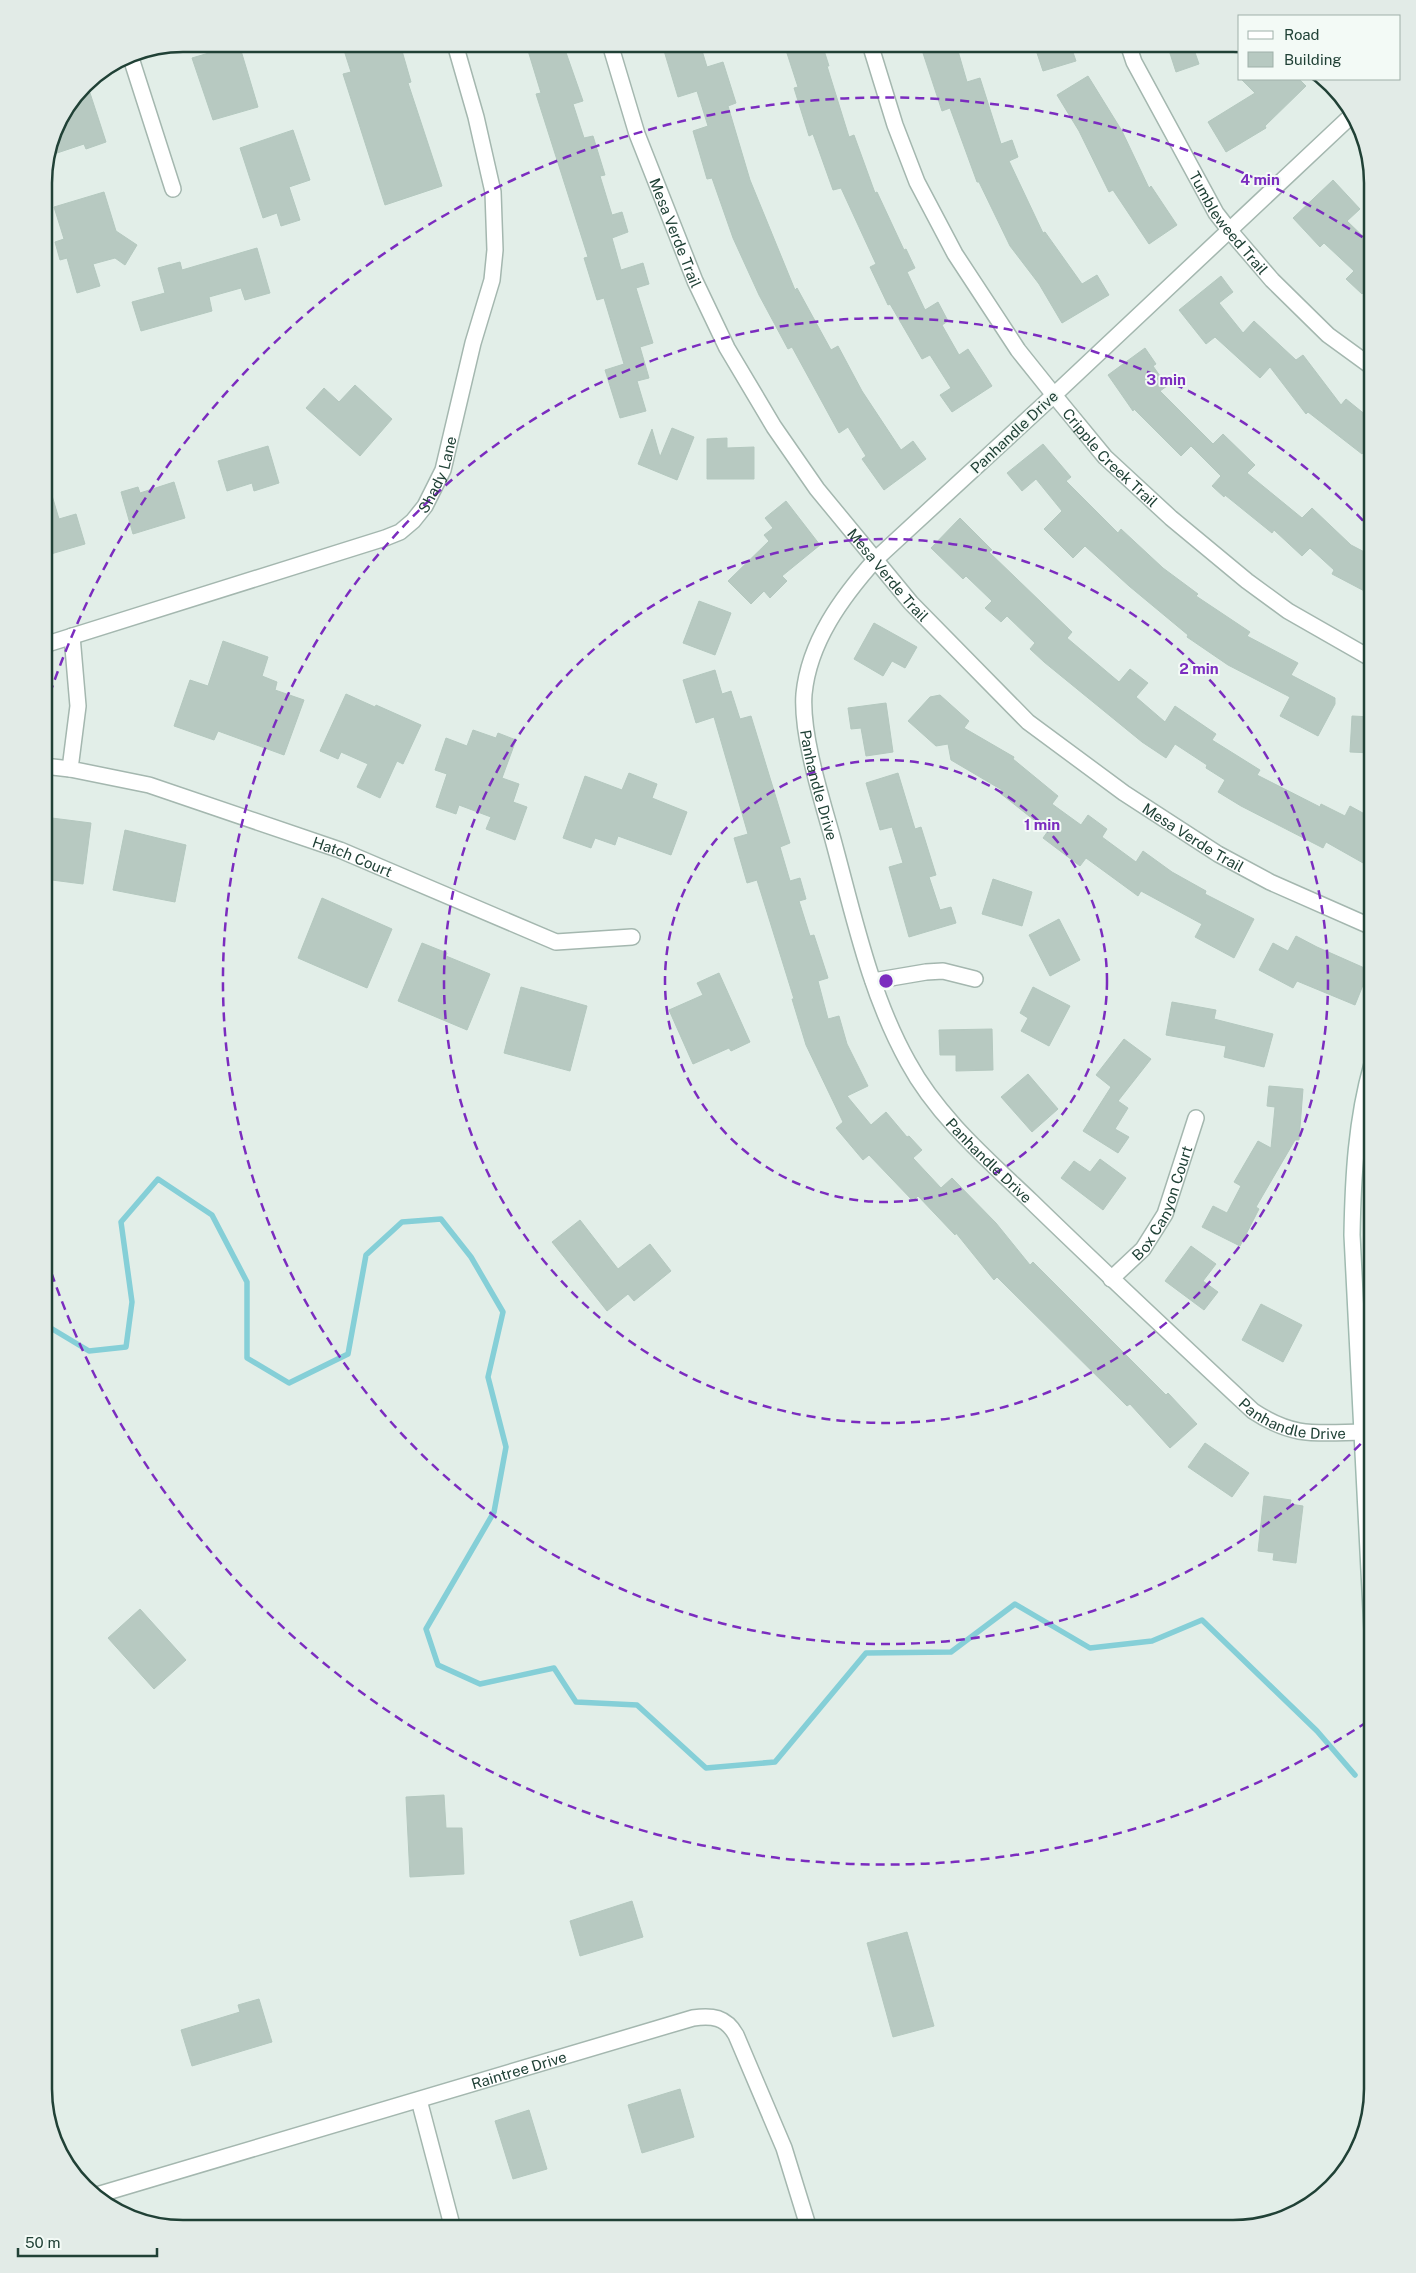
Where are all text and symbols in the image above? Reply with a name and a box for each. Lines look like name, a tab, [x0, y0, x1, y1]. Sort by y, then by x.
legend	[1238, 15, 1401, 80]
text: Road	[1284, 26, 1320, 43]
text: Building	[1284, 51, 1342, 68]
street label: Tumbleweed Trail	[1186, 168, 1272, 278]
text: 4 min	[1240, 171, 1280, 188]
street label: Mesa Verde Trail	[647, 175, 705, 290]
text: 3 min	[1146, 371, 1186, 388]
street label: Panhandle Drive	[967, 387, 1061, 477]
street label: Cripple Creek Trail	[1060, 404, 1161, 510]
street label: Shady Lane	[414, 434, 459, 516]
street label: Mesa Verde Trail	[844, 525, 932, 624]
text: 2 min	[1179, 660, 1219, 677]
street label: Panhandle Drive	[797, 728, 841, 842]
street label: Mesa Verde Trail	[1140, 799, 1247, 875]
text: 1 min	[1024, 816, 1060, 833]
street label: Hatch Court	[310, 833, 395, 880]
centre of rings	[877, 972, 895, 990]
street label: Panhandle Drive	[943, 1114, 1036, 1206]
street label: Box Canyon Court	[1128, 1143, 1195, 1264]
street label: Panhandle Drive	[1236, 1394, 1346, 1442]
street label: Raintree Drive	[469, 2048, 568, 2092]
scale bar	[18, 2226, 156, 2258]
text: 50 m	[25, 2234, 60, 2251]

